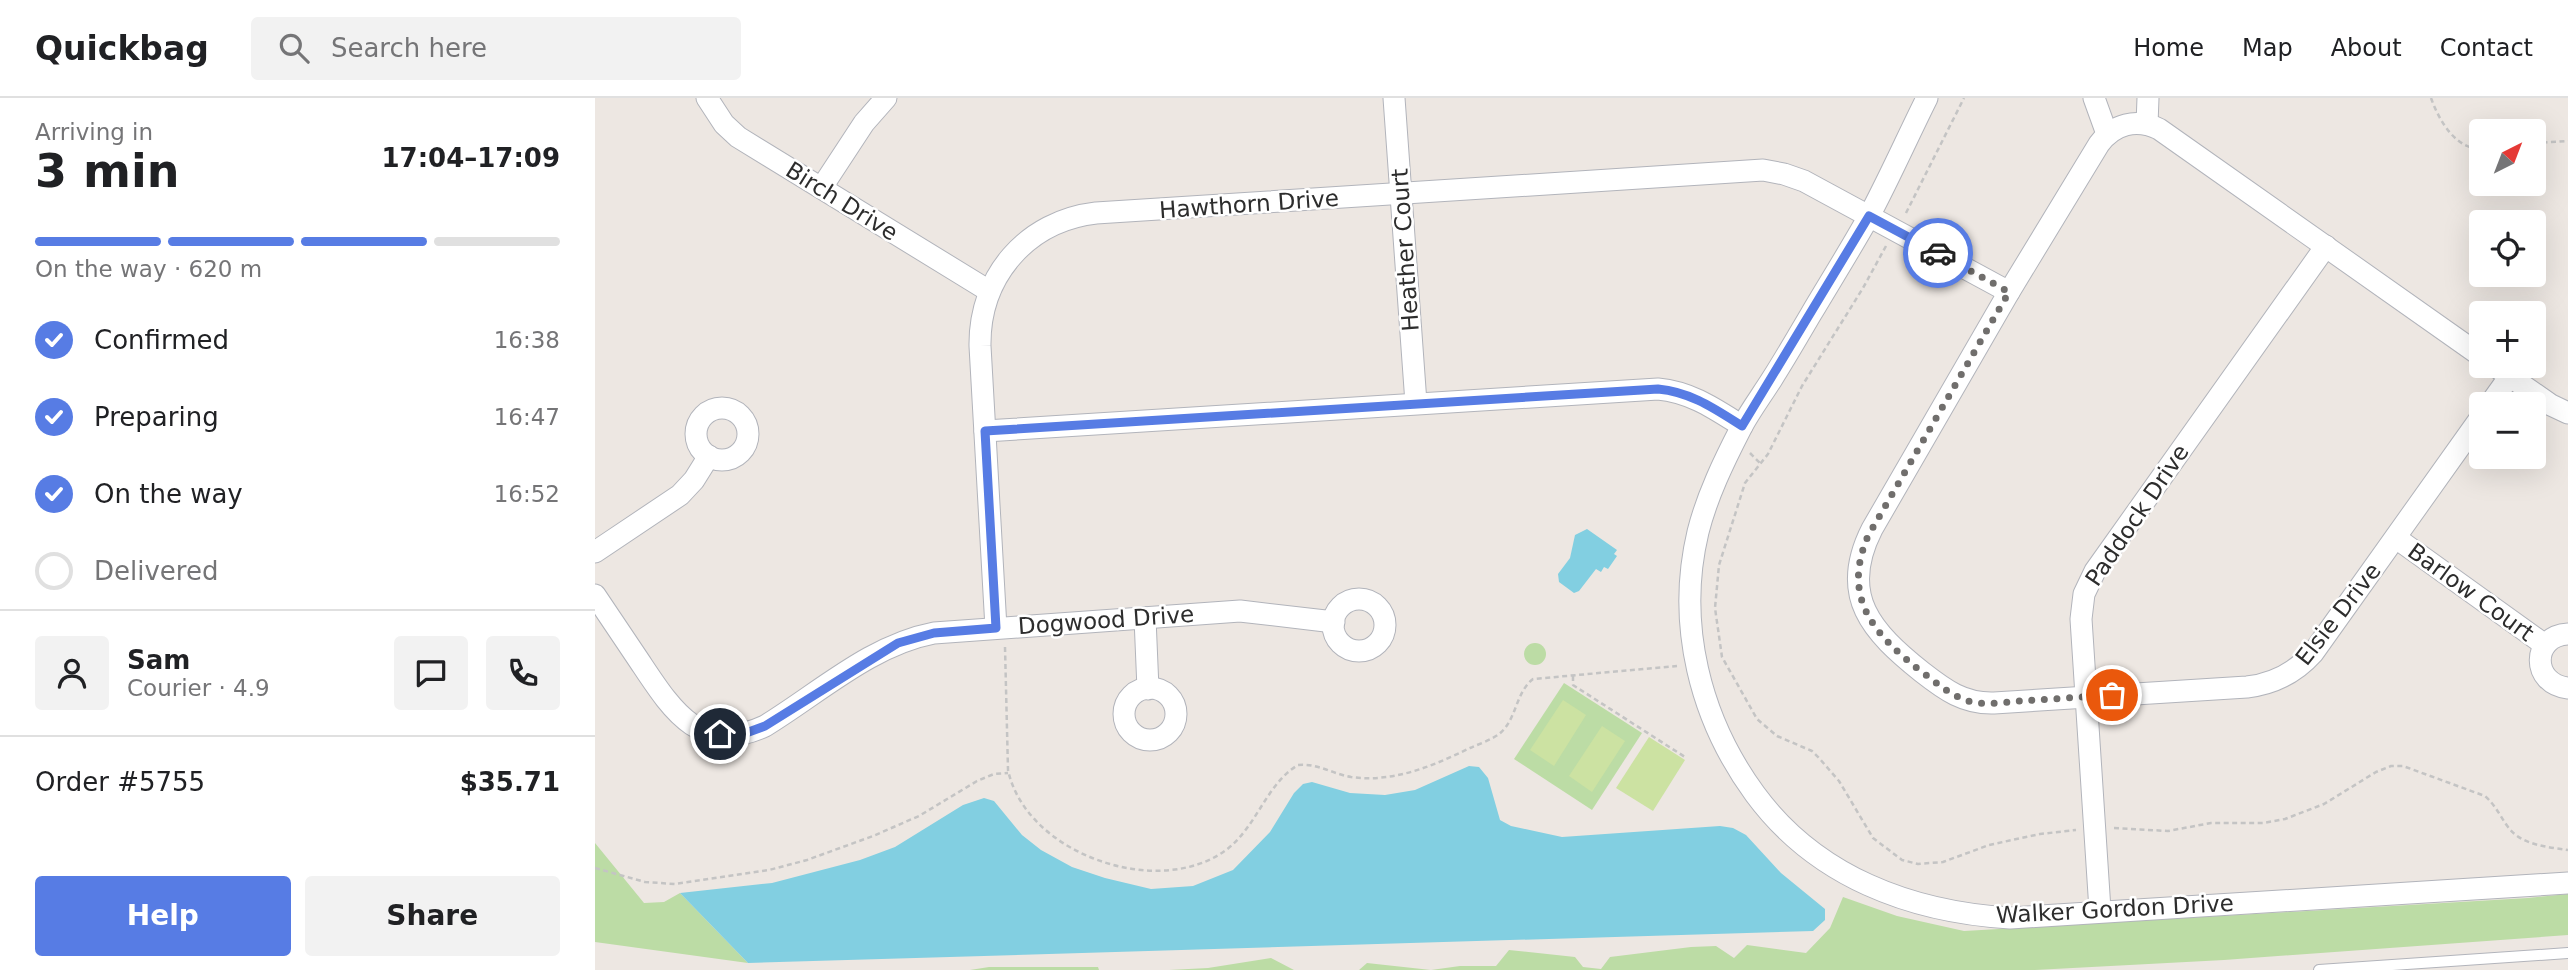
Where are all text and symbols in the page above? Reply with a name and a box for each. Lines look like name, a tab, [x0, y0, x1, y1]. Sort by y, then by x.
search box	[251, 17, 741, 80]
text: Quickbag	[35, 29, 209, 68]
icon: search	[275, 29, 313, 67]
text: Search here	[331, 33, 487, 63]
text: Home	[2133, 34, 2204, 62]
text: Map	[2242, 34, 2293, 62]
text: About	[2331, 34, 2402, 62]
text: Contact	[2440, 34, 2533, 62]
text: Arriving in	[35, 119, 153, 145]
north arrow	[2469, 119, 2546, 196]
map controls	[2469, 119, 2546, 469]
text: 17:04–17:09	[381, 143, 560, 173]
text: 3 min	[35, 144, 179, 198]
street label: Birch Drive	[781, 156, 903, 246]
street label: Heather Court	[1386, 168, 1424, 332]
street label: Hawthorn Drive	[1158, 185, 1340, 223]
button: locate	[2469, 210, 2546, 287]
courier	[1903, 218, 1973, 288]
icon: car	[1919, 234, 1957, 272]
text: On the way · 620 m	[35, 256, 262, 282]
button: +	[2469, 301, 2546, 378]
icon: check	[35, 321, 73, 359]
text: Confirmed	[94, 325, 229, 355]
text: 16:38	[494, 327, 560, 353]
button: −	[2469, 392, 2546, 469]
icon: check	[35, 398, 73, 436]
text: Preparing	[94, 402, 219, 432]
text: 16:47	[494, 404, 560, 430]
street label: Paddock Drive	[2080, 439, 2194, 591]
icon: check	[35, 475, 73, 513]
text: On the way	[94, 479, 243, 509]
text: 16:52	[494, 481, 560, 507]
street label: Barlow Court	[2403, 538, 2539, 646]
text: Delivered	[94, 556, 218, 586]
street label: Elsie Drive	[2290, 558, 2386, 670]
street label: Dogwood Drive	[1017, 601, 1195, 639]
button: person	[35, 636, 109, 710]
button: chat	[394, 636, 468, 710]
button: phone	[486, 636, 560, 710]
text: Sam	[127, 645, 190, 675]
pin	[2082, 665, 2142, 725]
text: Courier · 4.9	[127, 675, 270, 701]
icon: bag	[2093, 676, 2131, 714]
pin	[690, 704, 750, 764]
icon: home	[701, 715, 739, 753]
text: Order #5755	[35, 767, 205, 797]
text: $35.71	[460, 767, 560, 797]
button: Help	[35, 876, 291, 956]
button: Share	[305, 876, 560, 956]
street label: Walker Gordon Drive	[1995, 890, 2235, 928]

